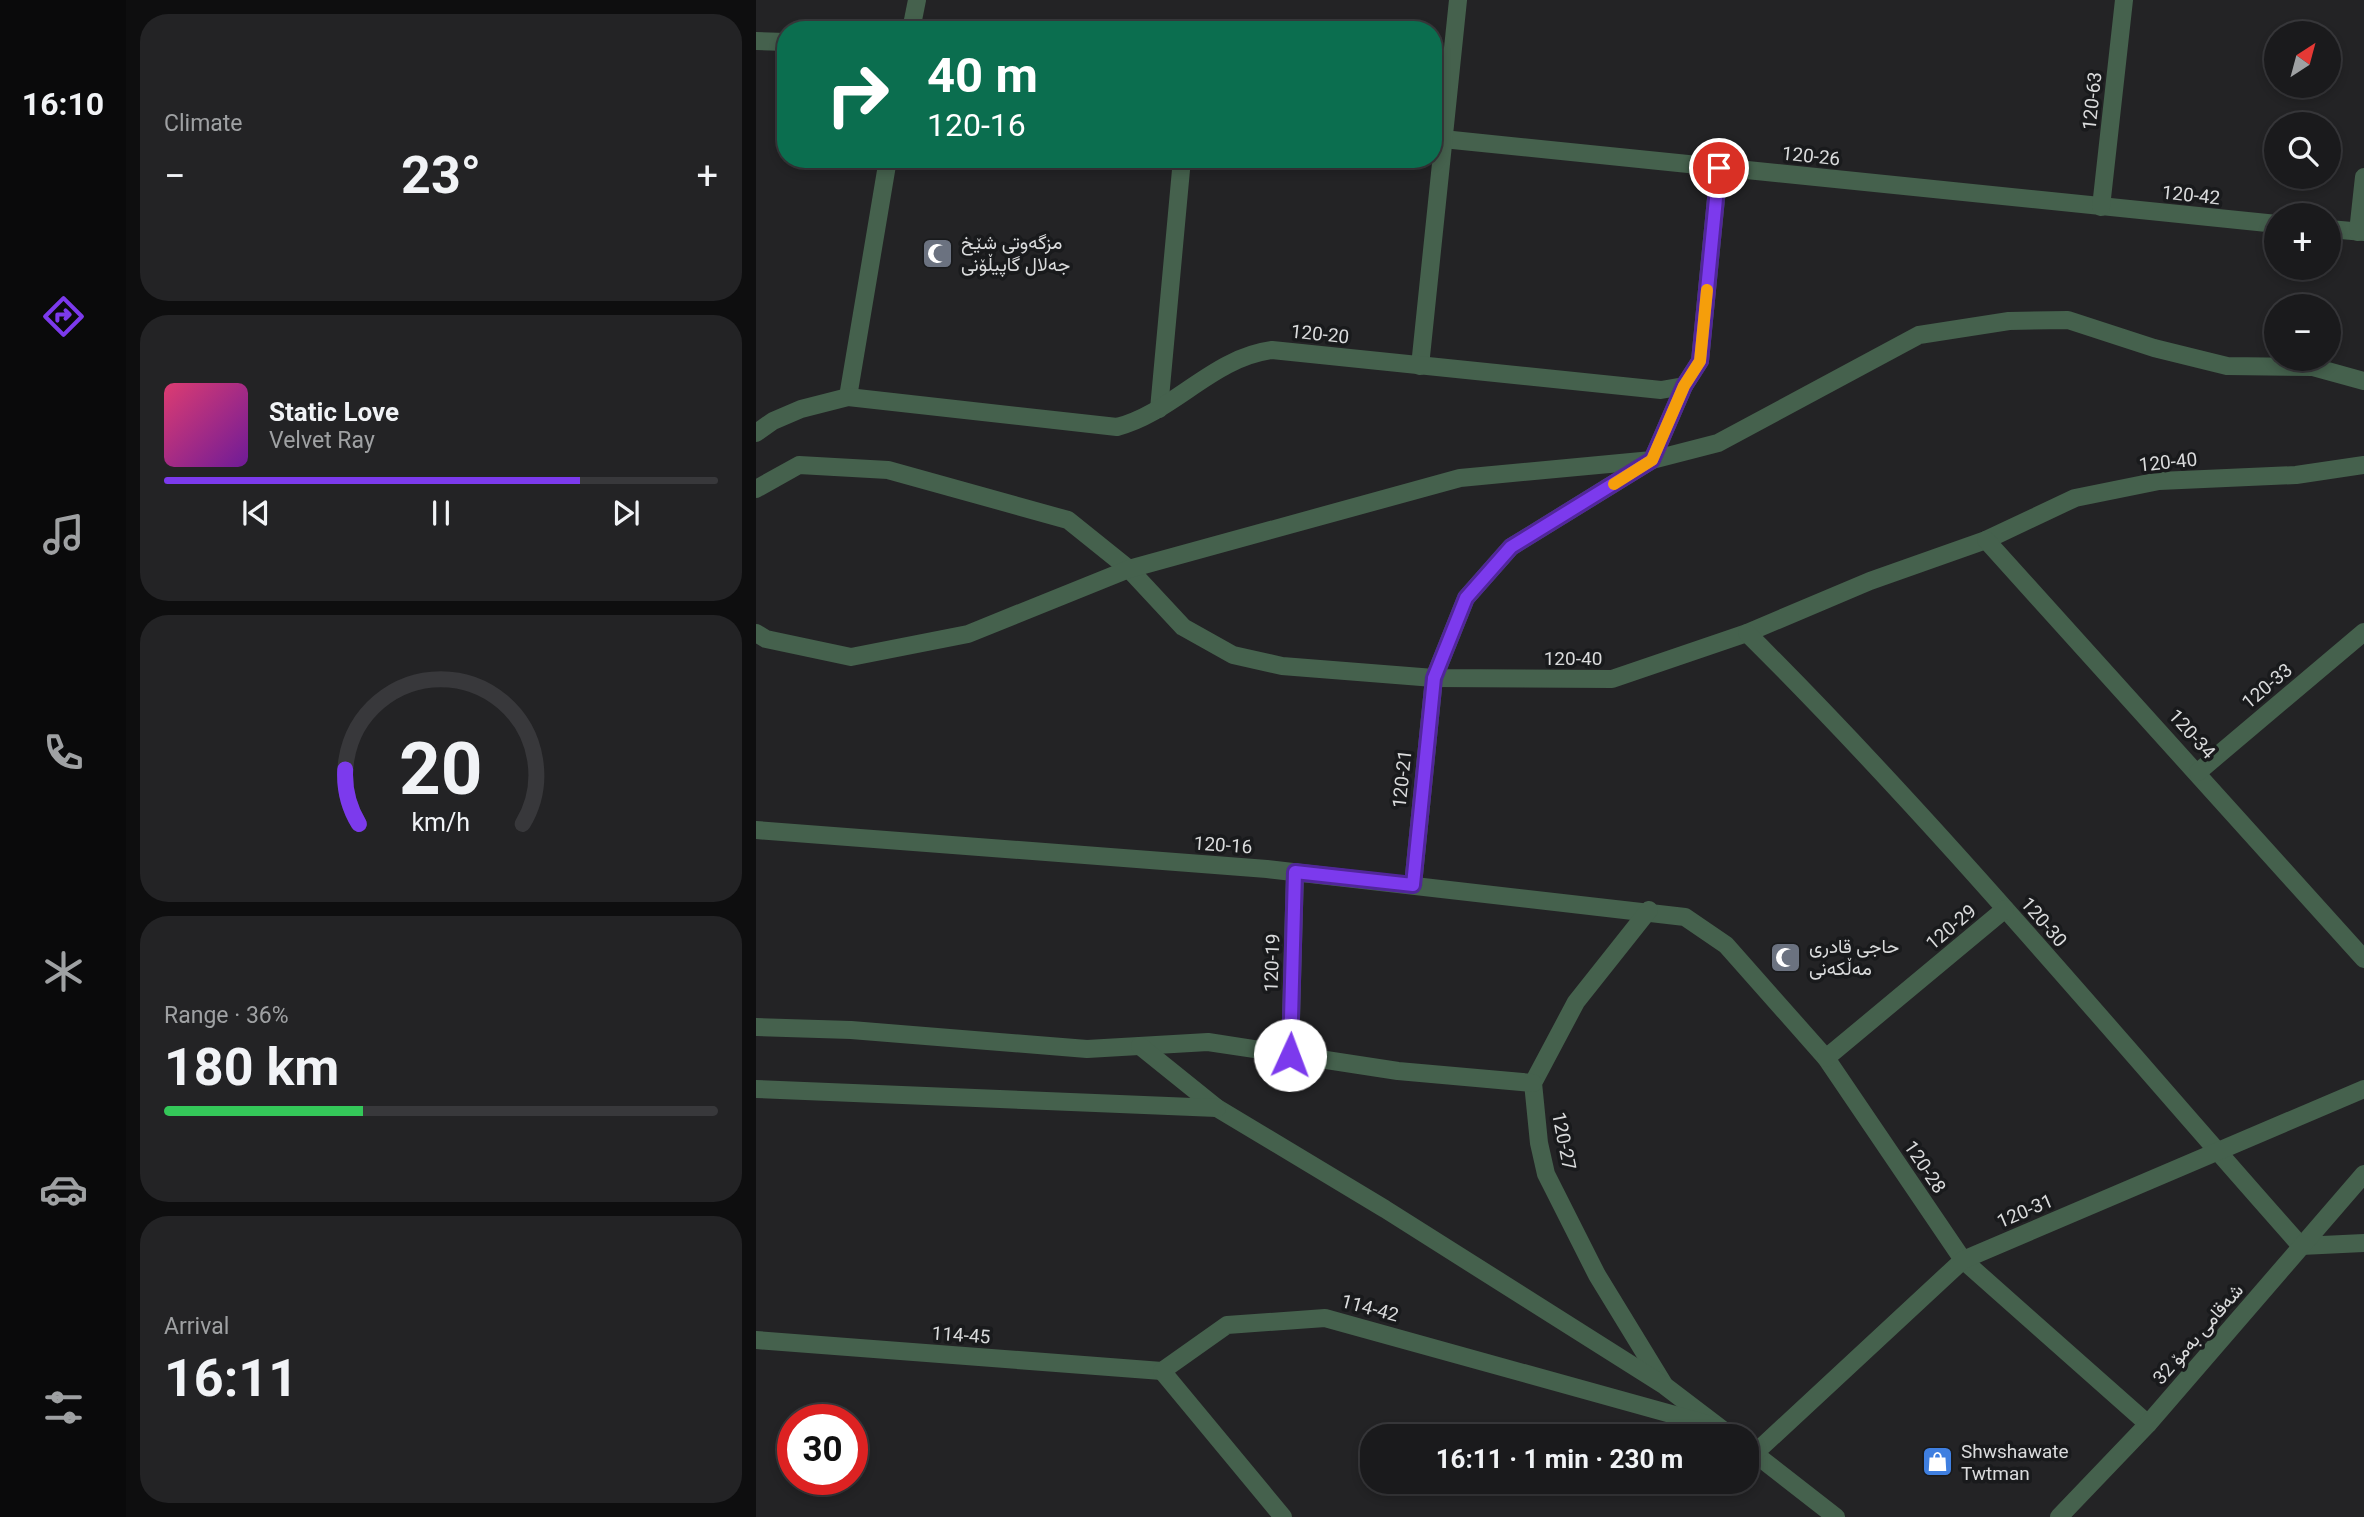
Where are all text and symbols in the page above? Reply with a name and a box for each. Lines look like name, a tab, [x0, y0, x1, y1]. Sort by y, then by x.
north arrow	[2264, 21, 2342, 98]
map controls	[2264, 21, 2341, 371]
text: 40 m	[927, 47, 1038, 104]
icon: right	[812, 49, 903, 140]
street label: 120-63	[2077, 71, 2107, 131]
text: 16:10	[22, 85, 104, 123]
text: 120-16	[927, 106, 1026, 144]
text: Climate	[164, 110, 243, 137]
button: search	[2264, 112, 2341, 189]
pin	[1689, 138, 1749, 198]
street label: 120-26	[1781, 141, 1841, 171]
text: 23°	[401, 145, 481, 206]
icon: arrive	[1700, 149, 1738, 187]
text: −	[164, 154, 186, 198]
text: +	[696, 154, 718, 198]
street label: 120-42	[2161, 180, 2221, 210]
button: +	[2264, 203, 2341, 280]
place label: مزگەوتی شێخ جەلال گاپیڵۆنی	[961, 231, 1070, 278]
mosque icon: مزگەوتی شێخ جەلال گاپیڵۆنی	[921, 236, 955, 270]
icon: directions	[39, 292, 88, 341]
button: −	[2264, 294, 2341, 371]
street label: 120-20	[1290, 319, 1350, 349]
text: Static Love	[269, 397, 399, 427]
text: Velvet Ray	[269, 427, 375, 454]
street label: 120-40	[2138, 447, 2198, 477]
icon: previous	[237, 494, 275, 532]
icon: pause	[422, 494, 460, 532]
icon: next	[607, 494, 645, 532]
icon: music	[39, 510, 88, 559]
street label: 120-40	[1544, 647, 1602, 670]
street label: 120-33	[2237, 658, 2297, 714]
street label: 120-34	[2164, 705, 2220, 764]
text: 20	[399, 727, 483, 813]
icon: phone	[39, 728, 88, 777]
street label: 120-21	[1387, 749, 1417, 809]
text: km/h	[412, 808, 470, 837]
street label: 120-16	[1193, 831, 1253, 859]
street label: 120-30	[2016, 892, 2072, 952]
street label: 120-29	[1921, 899, 1981, 955]
street label: 120-19	[1259, 933, 1285, 993]
place label: حاجی قادری مەڵکەنی	[1809, 935, 1899, 980]
mosque icon: حاجی قادری مەڵکەنی	[1769, 940, 1803, 974]
icon: climate	[39, 947, 88, 996]
text: Range · 36%	[164, 1002, 289, 1029]
position arrow	[1253, 1018, 1327, 1092]
text: 180 km	[164, 1037, 339, 1098]
street label: 120-27	[1547, 1110, 1581, 1172]
street label: 120-28	[1899, 1136, 1951, 1198]
icon: car	[39, 1165, 88, 1214]
street label: 120-31	[1994, 1189, 2056, 1233]
street label: شەقامی بەمۆ 32	[2148, 1279, 2248, 1389]
street label: 114-42	[1339, 1289, 1401, 1327]
text: Arrival	[164, 1313, 229, 1340]
street label: 114-45	[931, 1321, 991, 1349]
text: 16:11	[164, 1348, 298, 1409]
icon: filters	[39, 1383, 88, 1432]
speed limit sign: 30	[777, 1404, 868, 1495]
place label: Shwshawate Twtman	[1961, 1440, 2069, 1485]
text: 16:11 · 1 min · 230 m	[1436, 1444, 1683, 1474]
shop icon: Shwshawate Twtman	[1921, 1445, 1955, 1479]

